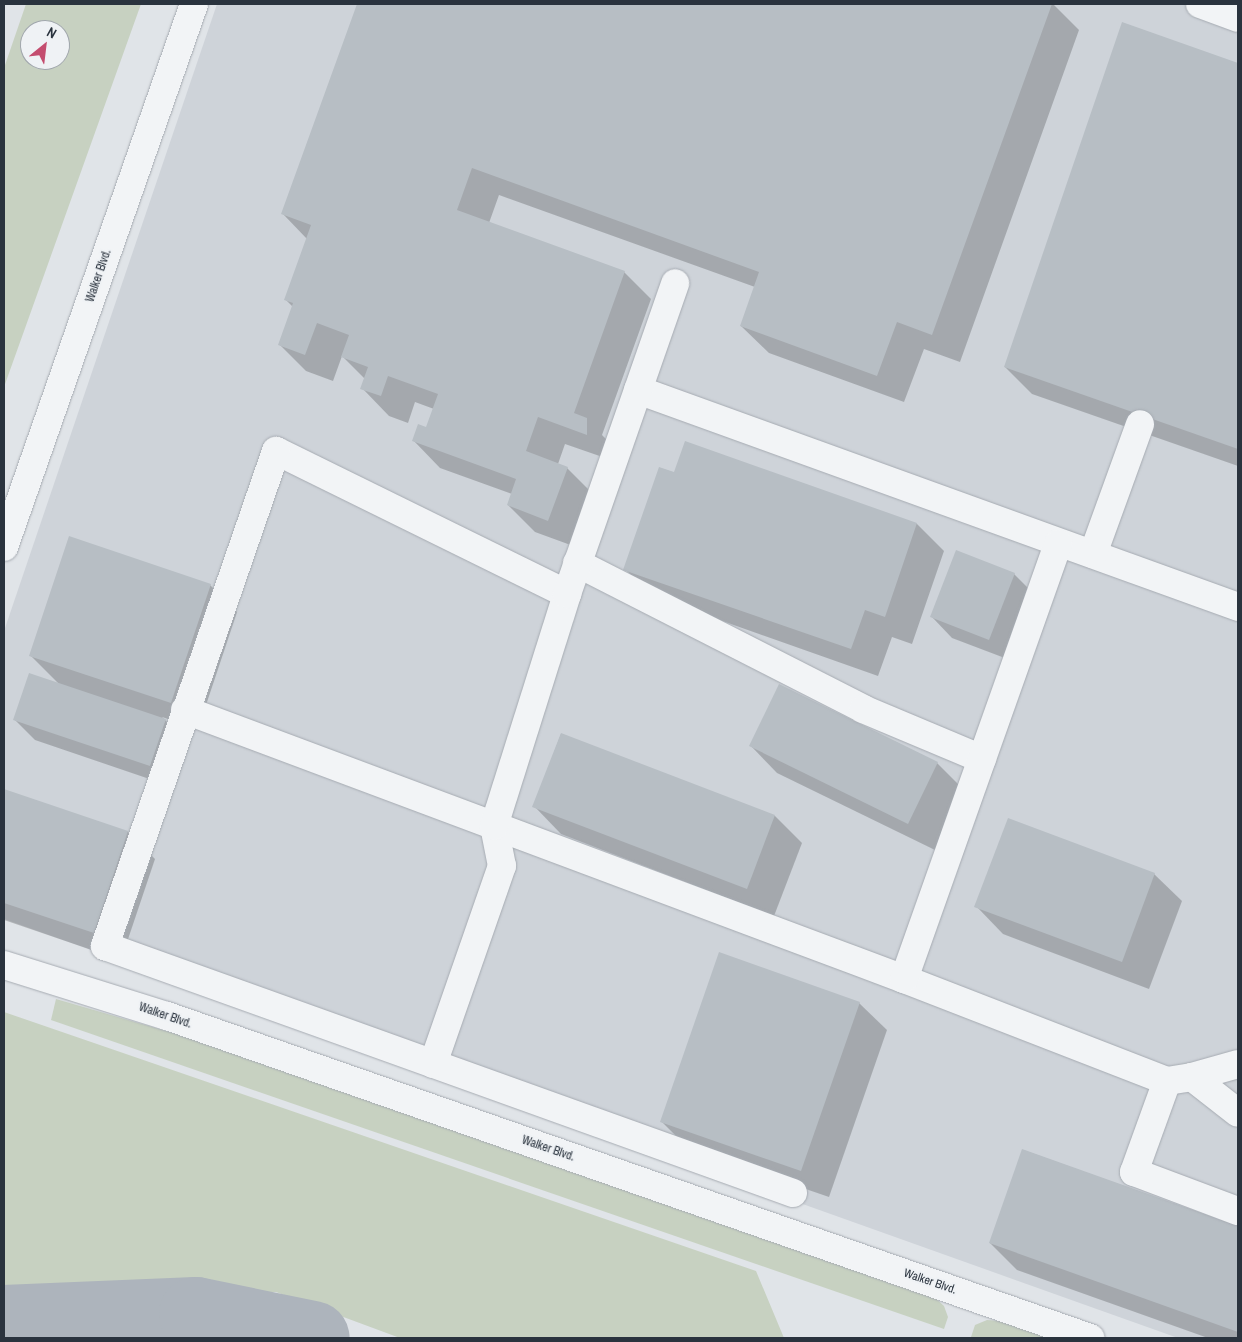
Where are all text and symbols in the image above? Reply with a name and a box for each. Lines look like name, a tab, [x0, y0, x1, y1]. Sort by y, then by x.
north arrow	[20, 20, 70, 70]
text: N	[44, 23, 60, 43]
street label: Walker Blvd.	[83, 248, 115, 304]
street label: Walker Blvd.	[137, 1000, 193, 1032]
street label: Walker Blvd.	[520, 1133, 576, 1165]
street label: Walker Blvd.	[902, 1266, 958, 1298]

